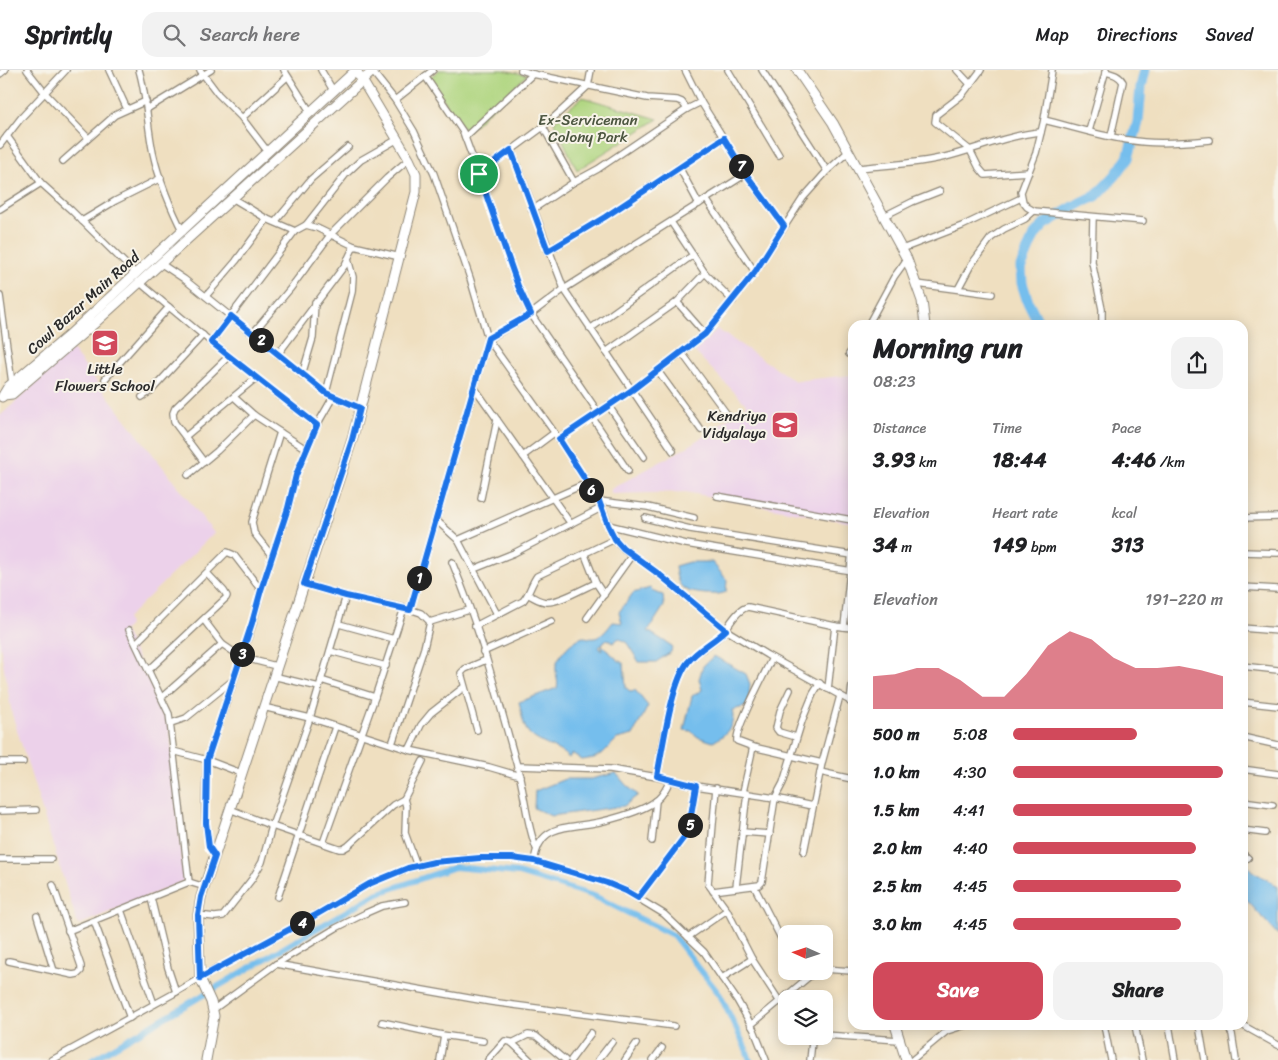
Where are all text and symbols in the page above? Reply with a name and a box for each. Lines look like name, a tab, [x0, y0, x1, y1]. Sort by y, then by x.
search box	[142, 12, 492, 57]
text: Sprintly	[25, 14, 112, 56]
text: Search here	[200, 18, 300, 51]
text: Map	[1036, 19, 1069, 51]
text: Directions	[1097, 19, 1178, 51]
text: Saved	[1206, 19, 1253, 51]
icon: search	[160, 21, 188, 49]
park label: Ex-Serviceman Colony Park	[538, 107, 638, 150]
pin	[458, 153, 500, 195]
pin: 7	[728, 154, 754, 178]
text: 7	[738, 154, 746, 179]
icon: arrive	[465, 160, 493, 188]
street label: Cowl Bazar Main Road	[20, 244, 146, 361]
text: Morning run	[873, 323, 1023, 372]
school or university icon: Little Flowers School	[90, 328, 120, 358]
pin: 2	[248, 328, 274, 352]
text: 2	[257, 328, 266, 353]
button: share	[1171, 337, 1223, 389]
place label: Little Flowers School	[55, 356, 155, 399]
text: 08:23	[873, 367, 916, 396]
place label: Kendriya Vidyalaya	[703, 403, 766, 446]
school or university icon: Kendriya Vidyalaya	[770, 410, 800, 440]
text: Distance	[873, 416, 926, 441]
text: Time	[992, 416, 1022, 441]
text: Pace	[1112, 416, 1141, 441]
text: 3.93	[873, 441, 915, 479]
text: 18:44	[992, 441, 1047, 479]
text: 4:46	[1112, 441, 1156, 479]
text: km	[915, 450, 937, 475]
text: /km	[1156, 450, 1185, 475]
pin: 6	[578, 478, 604, 502]
text: 6	[588, 478, 595, 503]
text: Elevation	[873, 501, 930, 526]
text: Heart rate	[992, 501, 1058, 526]
text: kcal	[1112, 501, 1137, 526]
text: 34	[873, 526, 898, 564]
text: 149	[992, 526, 1027, 564]
text: 313	[1112, 526, 1144, 564]
text: m	[898, 535, 912, 560]
text: bpm	[1027, 535, 1057, 560]
pin: 1	[406, 566, 432, 590]
text: 1	[416, 566, 423, 591]
text: Elevation	[873, 585, 938, 614]
text: 191–220 m	[1145, 585, 1223, 614]
pin: 3	[230, 642, 254, 666]
text: 3	[239, 642, 246, 667]
text: 500 m	[873, 720, 919, 749]
text: 5:08	[953, 720, 987, 749]
text: 1.0 km	[873, 758, 920, 787]
text: 4:30	[953, 758, 987, 787]
text: 1.5 km	[873, 796, 919, 825]
text: 4:41	[953, 796, 985, 825]
pin: 5	[678, 812, 702, 838]
text: 5	[686, 813, 695, 838]
text: 2.0 km	[873, 834, 922, 863]
text: 4:40	[953, 834, 988, 863]
text: 2.5 km	[873, 872, 922, 901]
text: 4:45	[953, 872, 988, 901]
pin: 4	[290, 910, 314, 936]
text: 3.0 km	[873, 910, 922, 939]
text: 4:45	[953, 910, 988, 939]
text: 4	[298, 911, 307, 936]
north arrow	[778, 925, 832, 980]
map controls	[778, 925, 833, 1045]
button: Save	[873, 962, 1043, 1020]
button: Share	[1053, 962, 1223, 1020]
button: layers	[778, 990, 833, 1045]

